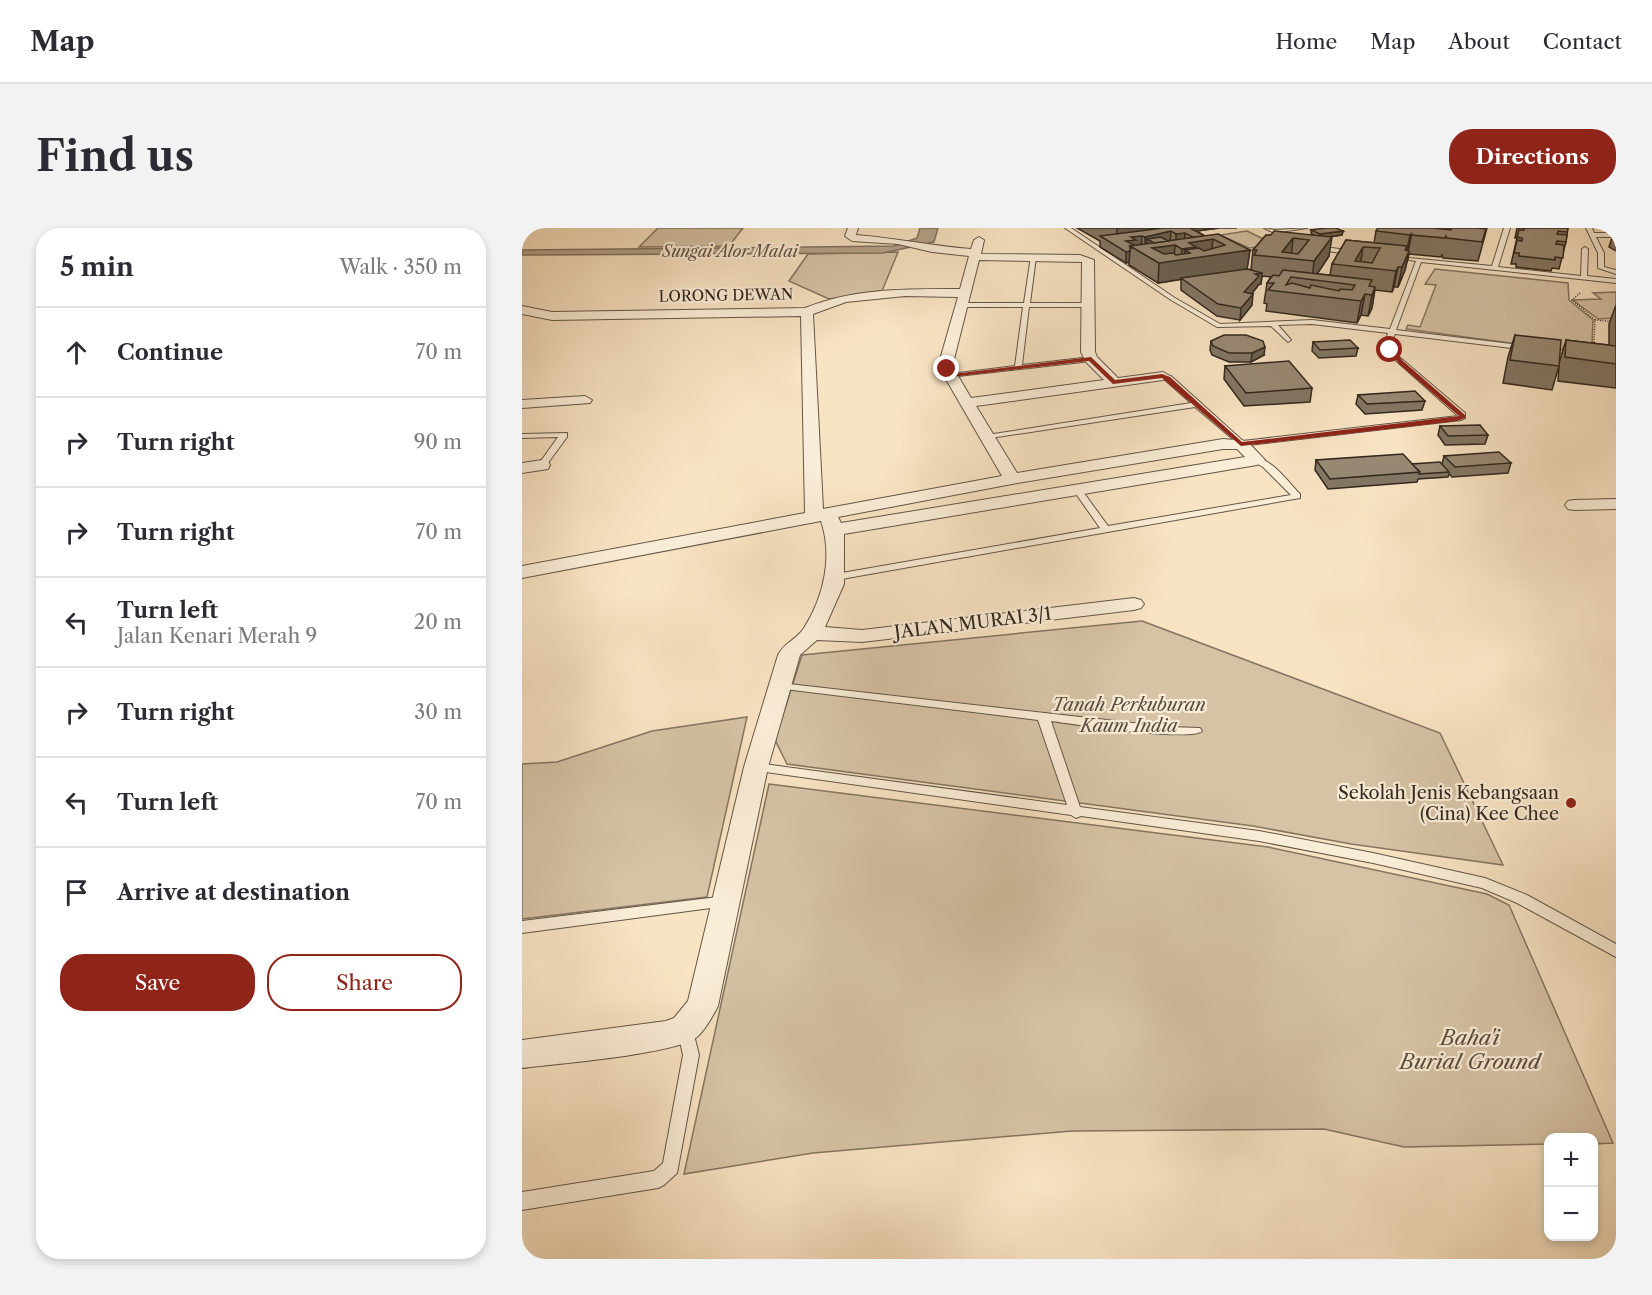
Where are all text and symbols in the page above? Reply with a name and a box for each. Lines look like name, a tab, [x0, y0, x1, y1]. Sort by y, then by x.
text: Map	[30, 24, 94, 58]
text: Home	[1276, 29, 1337, 54]
text: Map	[1370, 29, 1415, 54]
text: About	[1448, 29, 1510, 54]
text: Contact	[1543, 29, 1622, 54]
button: Directions	[1449, 129, 1616, 184]
text: Find us	[36, 130, 194, 182]
water label: Sungai Alor Malai	[661, 241, 799, 261]
text: 5 min	[60, 251, 134, 283]
text: Walk · 350 m	[339, 255, 462, 279]
street label: LORONG DEWAN	[658, 284, 794, 306]
icon: ahead	[60, 336, 93, 369]
route start	[1376, 336, 1402, 362]
text: Continue	[117, 339, 223, 366]
text: 70 m	[416, 340, 462, 364]
route end	[933, 355, 959, 381]
icon: right	[60, 426, 93, 459]
text: Turn right	[117, 429, 235, 456]
text: 90 m	[414, 430, 462, 454]
icon: right	[60, 516, 93, 549]
text: Turn right	[117, 519, 235, 546]
text: 70 m	[416, 520, 462, 544]
text: Turn left	[117, 597, 218, 624]
street label: JALAN MURAI 3/1	[890, 602, 1053, 644]
icon: left	[60, 606, 93, 639]
text: 20 m	[414, 610, 462, 634]
text: Jalan Kenari Merah 9	[117, 624, 317, 648]
park label: Tanah Perkuburan Kaum India	[1052, 694, 1206, 737]
icon: right	[60, 696, 93, 729]
text: Turn right	[117, 699, 235, 726]
text: 30 m	[414, 700, 462, 724]
place label: Sekolah Jenis Kebangsaan (Cina) Kee Chee	[1338, 782, 1559, 825]
icon: left	[60, 786, 93, 819]
text: Turn left	[117, 789, 218, 816]
text: 70 m	[416, 790, 462, 814]
marker: Sekolah Jenis Kebangsaan (Cina) Kee Chee	[1564, 796, 1578, 810]
icon: arrive	[60, 876, 93, 909]
text: Arrive at destination	[117, 879, 350, 906]
button: Save	[60, 954, 255, 1011]
button: Share	[267, 954, 462, 1011]
park label: Baha'i Burial Ground	[1398, 1025, 1543, 1074]
map controls	[1544, 1133, 1598, 1241]
button: +	[1544, 1133, 1598, 1187]
button: −	[1544, 1187, 1598, 1241]

